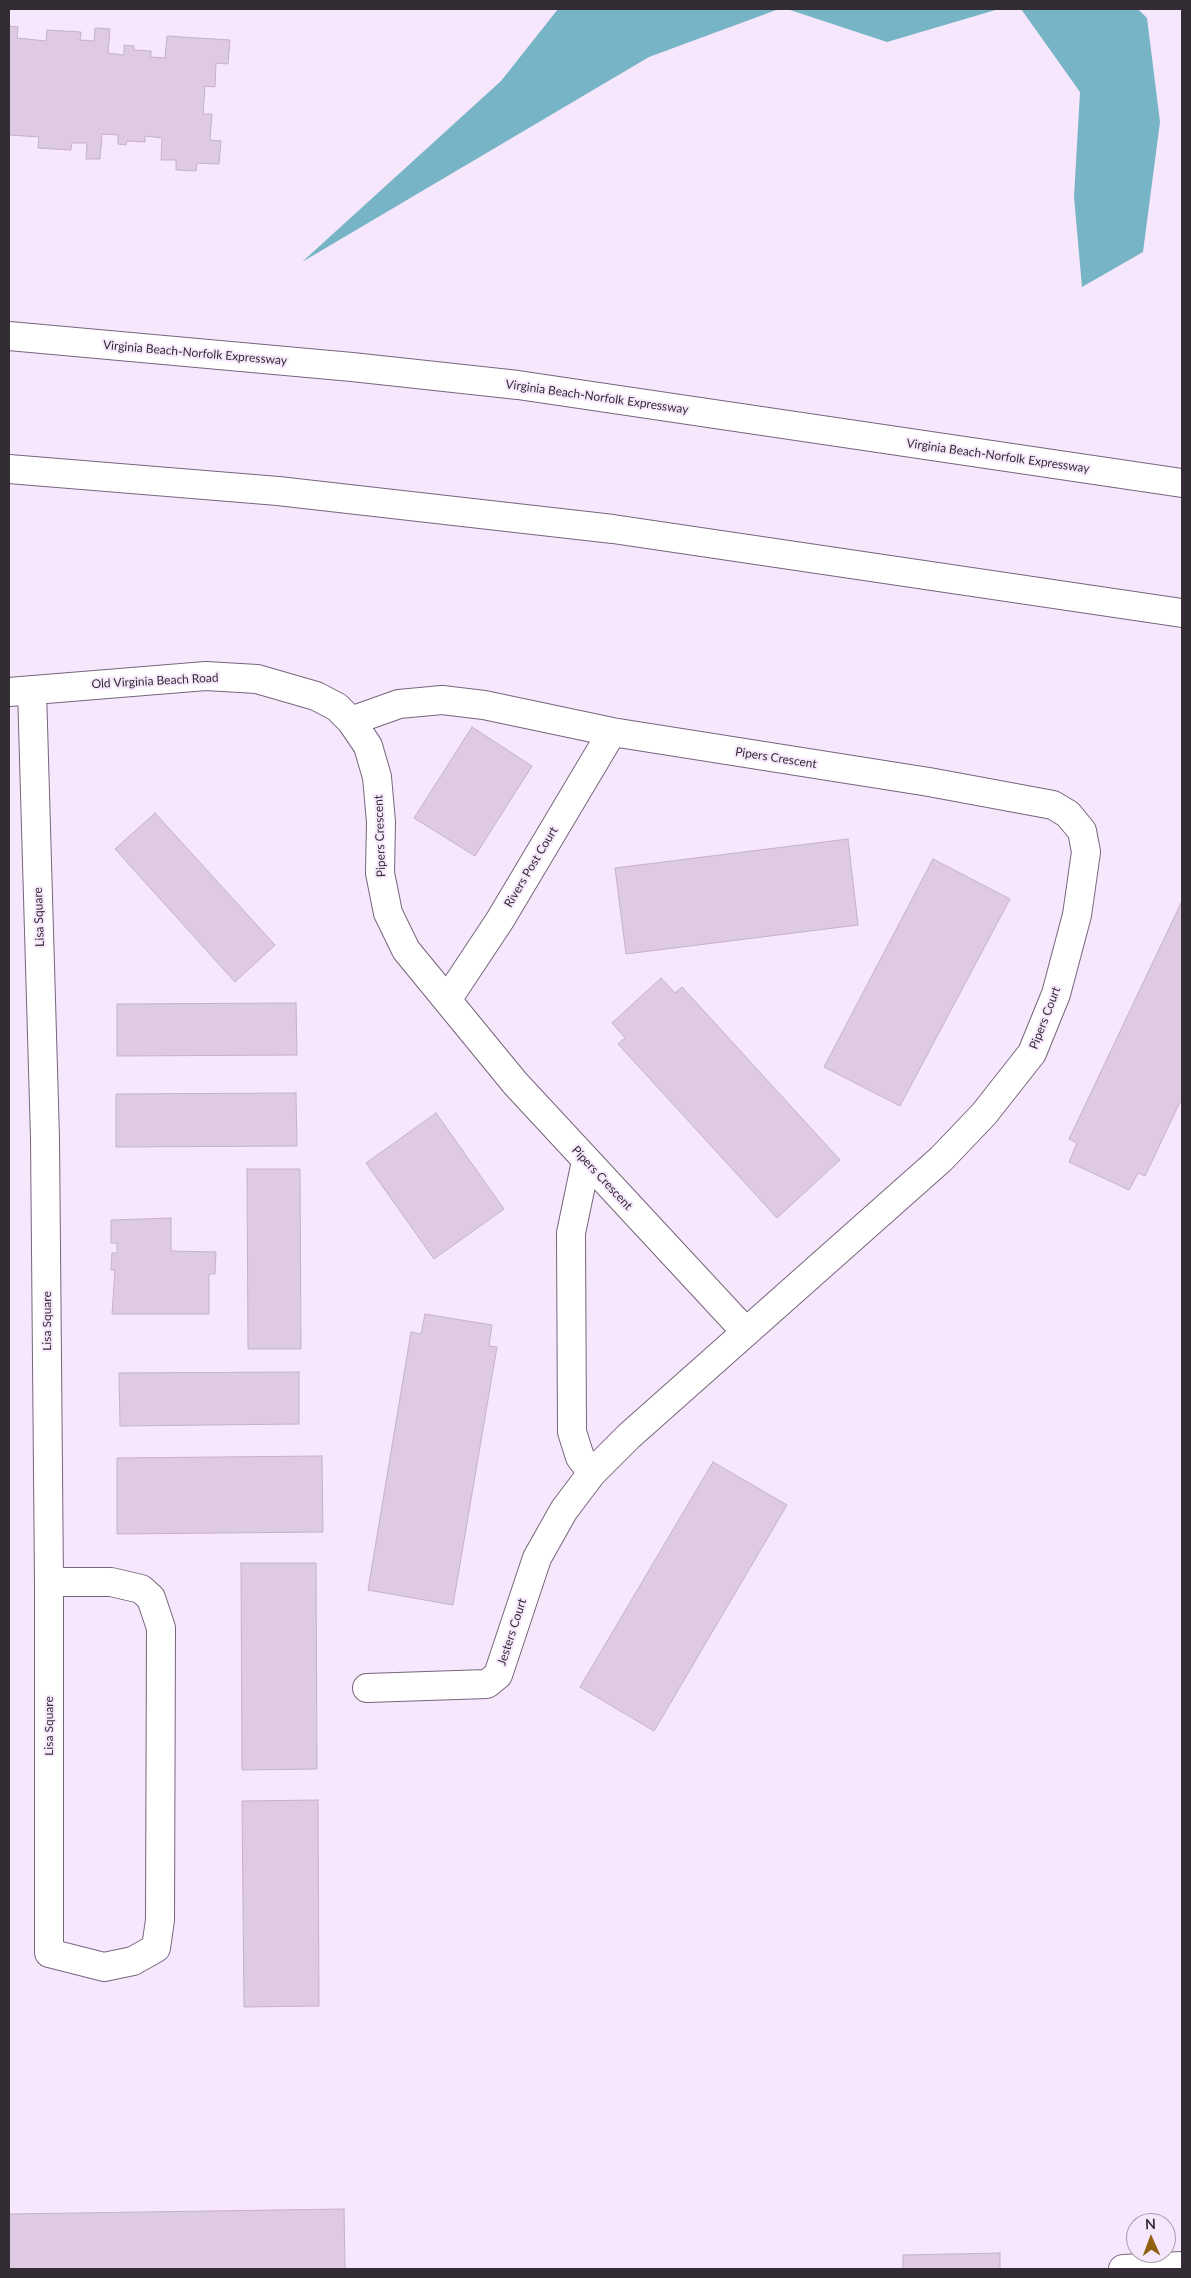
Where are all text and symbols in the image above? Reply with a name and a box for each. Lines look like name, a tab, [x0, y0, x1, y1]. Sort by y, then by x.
street label: Virginia Beach-Norfolk Expressway	[102, 338, 288, 368]
street label: Virginia Beach-Norfolk Expressway	[505, 377, 689, 417]
street label: Virginia Beach-Norfolk Expressway	[906, 436, 1090, 476]
street label: Old Virginia Beach Road	[91, 670, 219, 692]
street label: Pipers Crescent	[734, 744, 818, 772]
street label: Pipers Crescent	[371, 795, 389, 877]
street label: Rivers Post Court	[501, 824, 561, 910]
street label: Lisa Square	[31, 887, 47, 947]
street label: Pipers Court	[1026, 985, 1064, 1051]
street label: Pipers Crescent	[569, 1143, 635, 1213]
street label: Lisa Square	[40, 1291, 54, 1351]
street label: Jesters Court	[494, 1597, 530, 1667]
street label: Lisa Square	[42, 1696, 56, 1756]
north arrow	[1126, 2213, 1176, 2263]
text: N	[1145, 2215, 1156, 2232]

